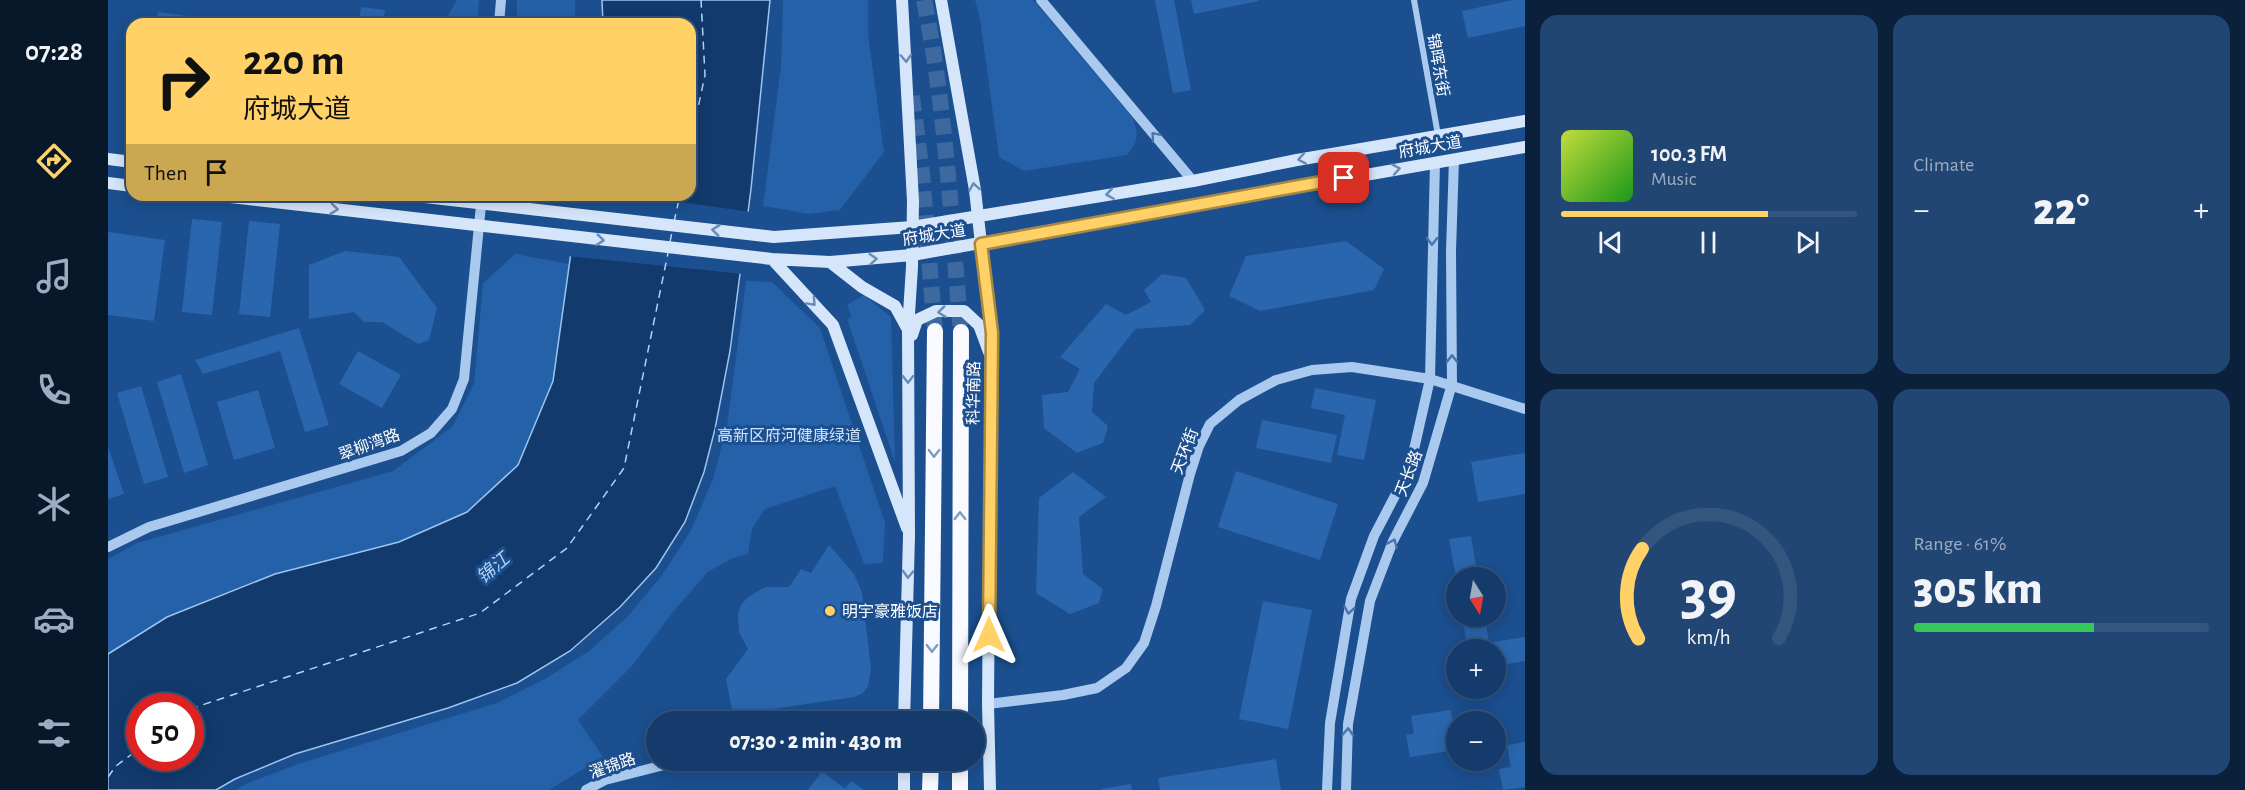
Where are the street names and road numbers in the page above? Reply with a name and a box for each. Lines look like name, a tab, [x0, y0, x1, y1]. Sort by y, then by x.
street label: 锦晖东街	[1425, 32, 1452, 98]
street label: 府城大道	[1397, 133, 1463, 160]
street label: 府城大道	[901, 221, 967, 248]
street label: 科华南路	[964, 361, 983, 425]
street label: 翠柳湾路	[336, 426, 402, 463]
street label: 天环街	[1168, 426, 1201, 477]
street label: 天长路	[1392, 448, 1425, 499]
street label: 濯锦路	[587, 750, 638, 781]

